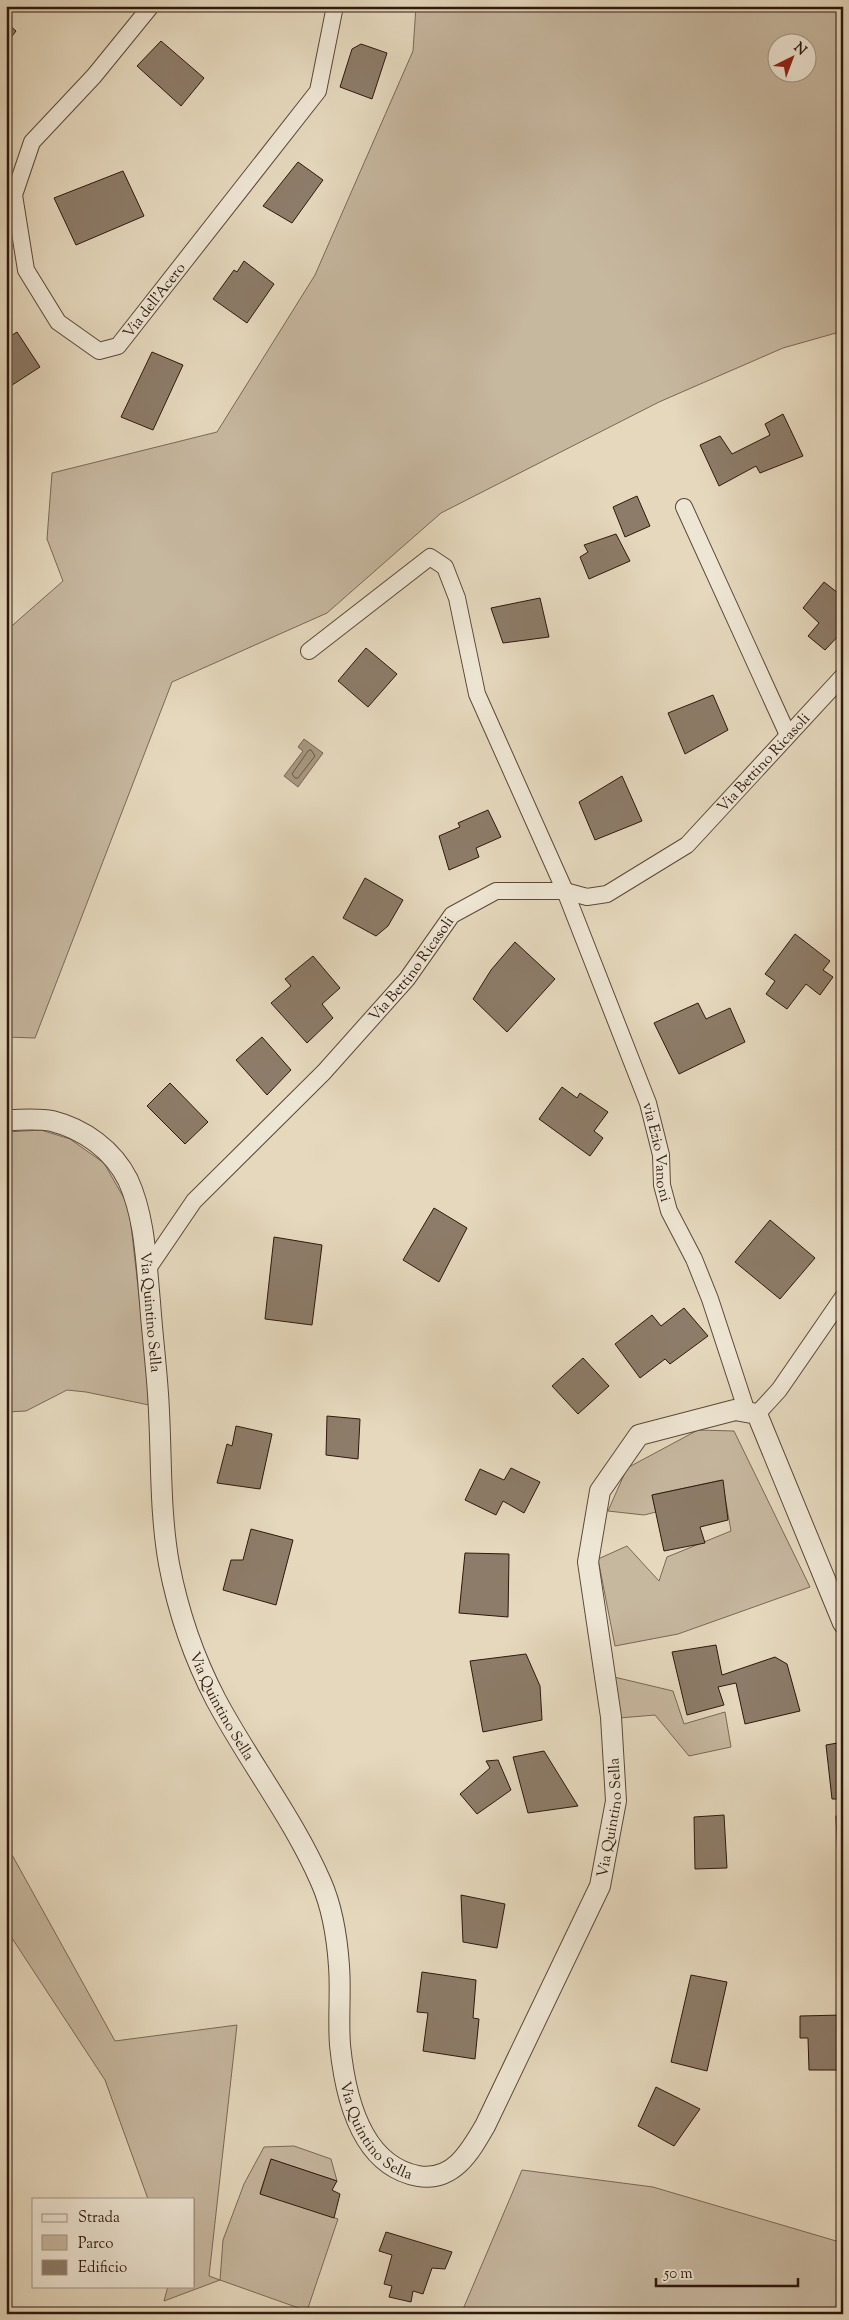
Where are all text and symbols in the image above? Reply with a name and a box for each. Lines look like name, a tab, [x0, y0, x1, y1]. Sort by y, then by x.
north arrow	[766, 32, 816, 82]
text: N	[789, 39, 810, 61]
street label: Via dell'Acero	[119, 259, 191, 343]
street label: Via Bettino Ricasoli	[713, 709, 816, 817]
street label: Via Bettino Ricasoli	[365, 913, 460, 1027]
street label: via Ezio Vanoni	[636, 1100, 675, 1204]
street label: Via Quintino Sella	[134, 1251, 165, 1373]
street label: Via Quintino Sella	[183, 1649, 258, 1765]
street label: Via Quintino Sella	[593, 1757, 628, 1879]
street label: Via Quintino Sella	[334, 2080, 415, 2186]
legend	[32, 2198, 195, 2288]
text: Strada	[78, 2208, 120, 2229]
text: Parco	[78, 2234, 114, 2255]
scale bar	[656, 2255, 799, 2287]
text: Edificio	[78, 2258, 127, 2279]
text: 50 m	[663, 2264, 693, 2285]

